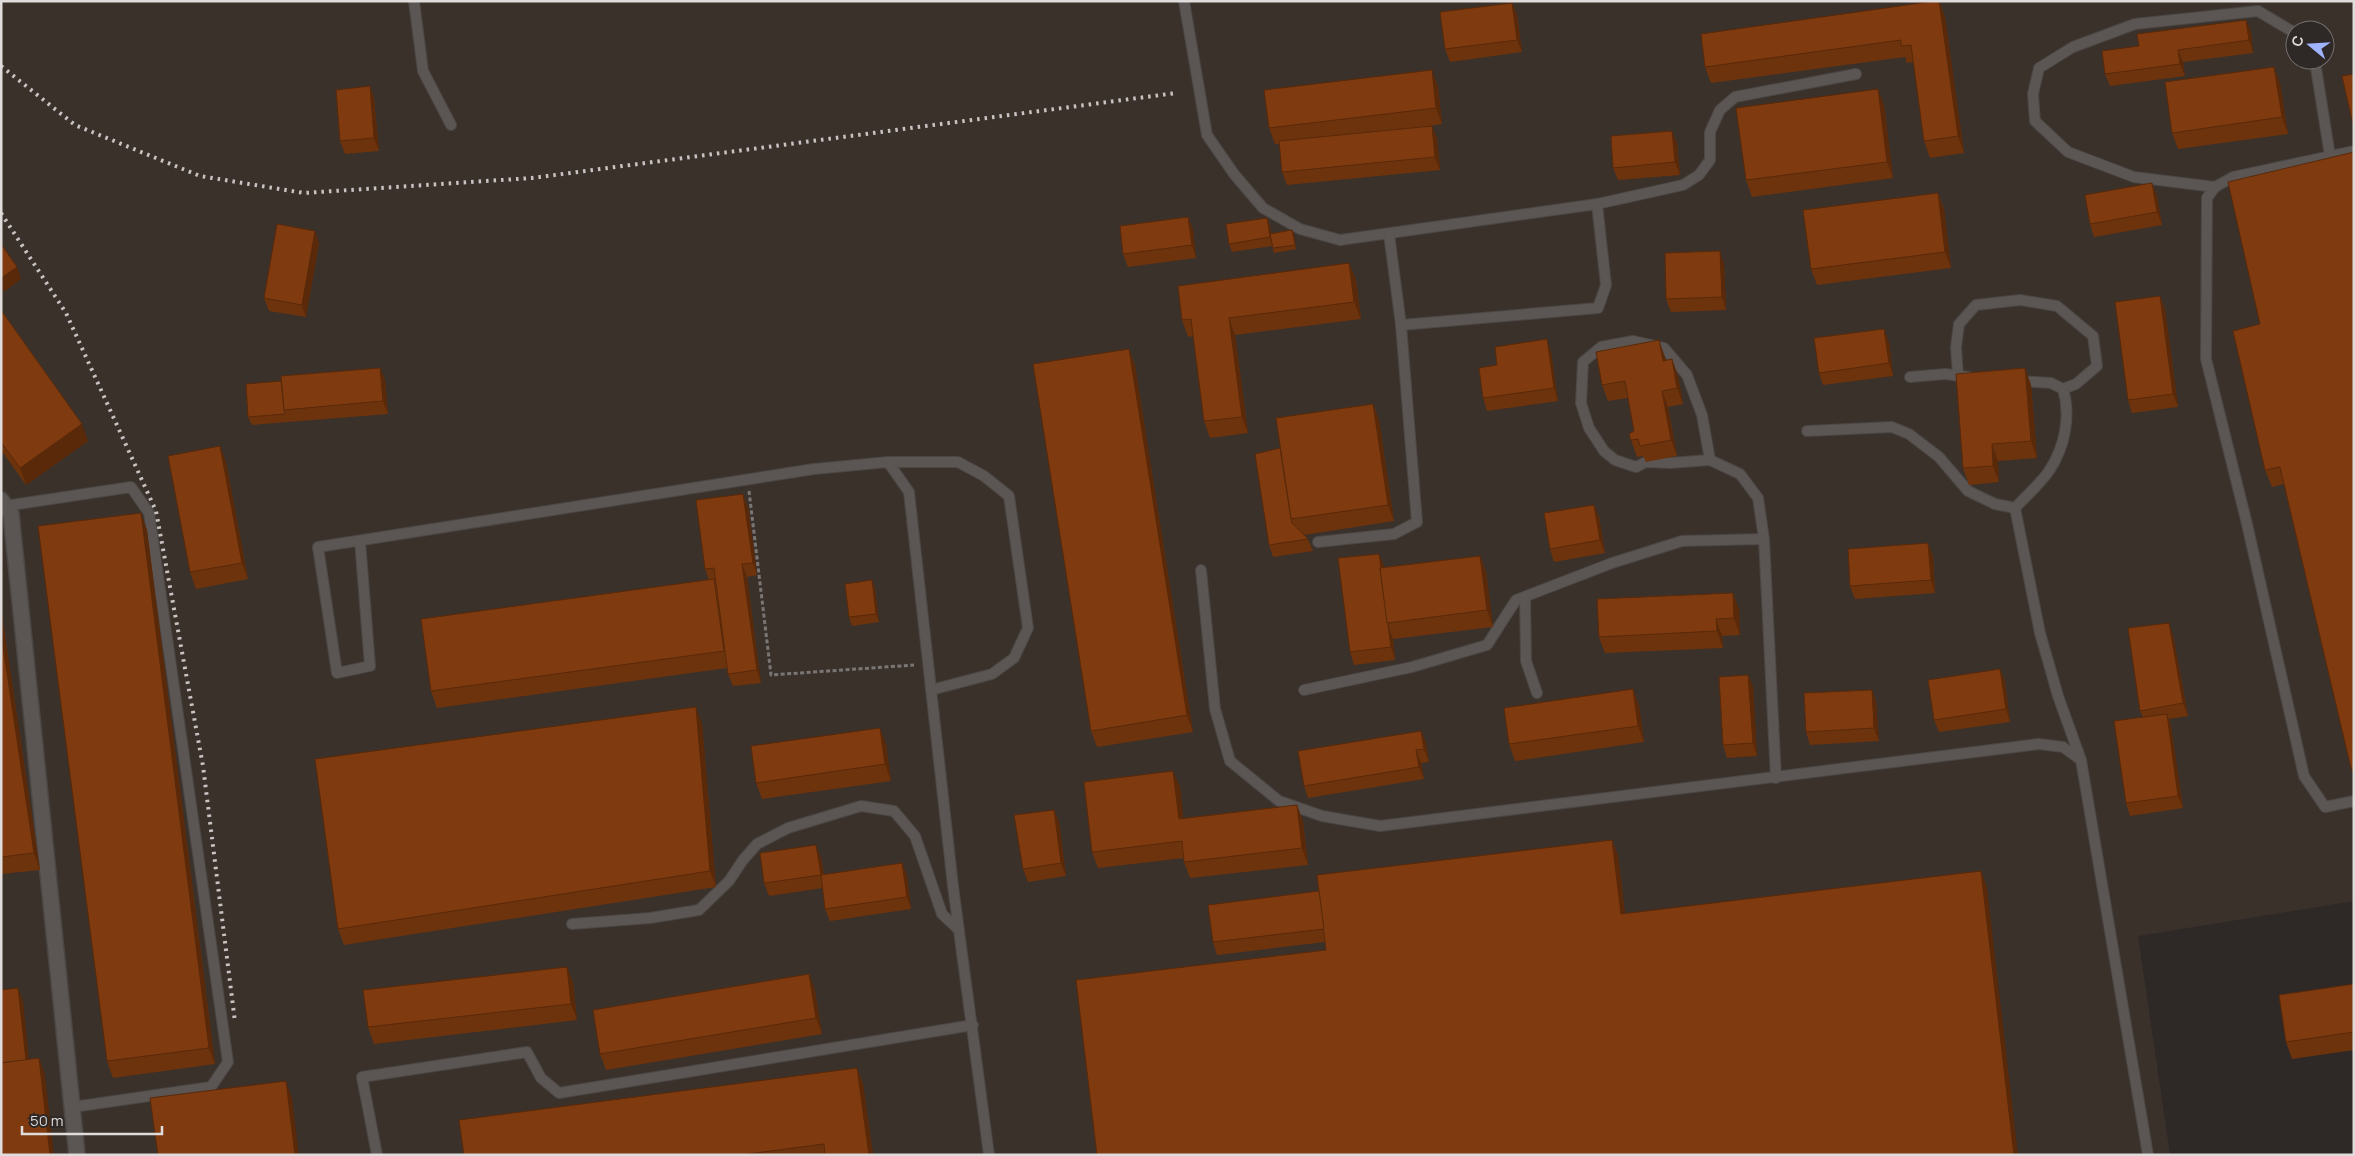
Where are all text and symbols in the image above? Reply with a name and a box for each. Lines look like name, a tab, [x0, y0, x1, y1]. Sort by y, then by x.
north arrow	[2285, 20, 2335, 70]
text: С	[2287, 33, 2308, 49]
scale bar	[22, 1104, 162, 1136]
text: 50 m	[30, 1110, 64, 1131]

